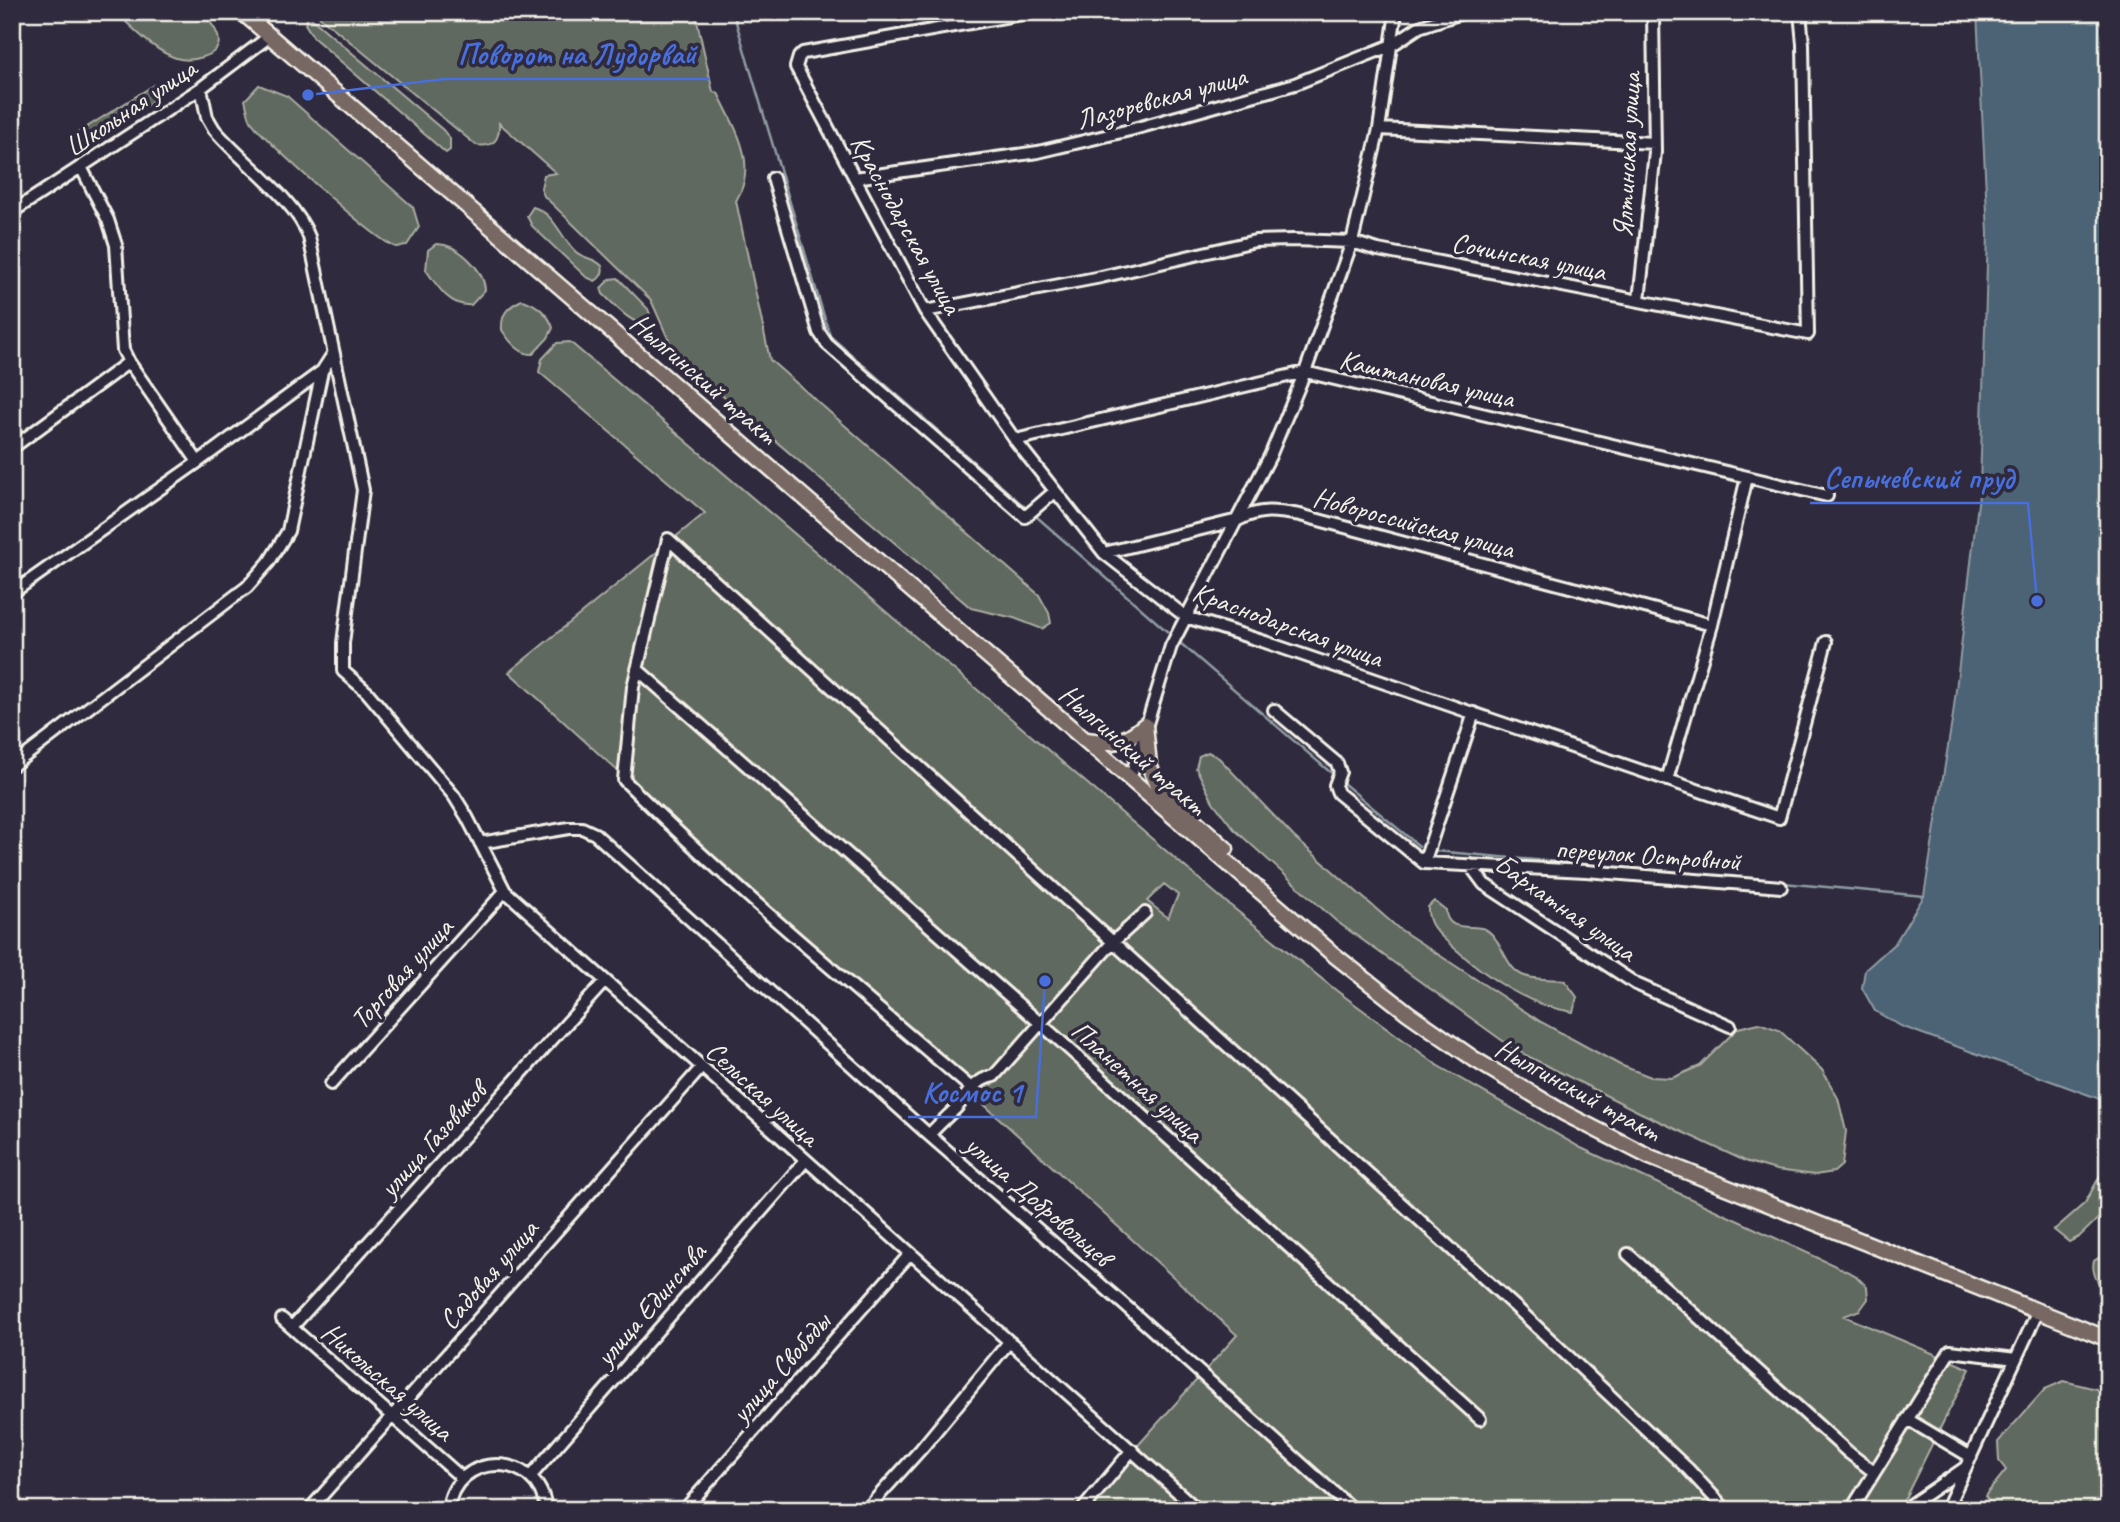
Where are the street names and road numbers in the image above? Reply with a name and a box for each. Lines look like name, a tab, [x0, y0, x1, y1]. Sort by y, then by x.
street label: Школьная улица	[58, 49, 205, 164]
street label: Лазоревская улица	[1072, 58, 1252, 138]
street label: Ялтинская улица	[1605, 69, 1648, 239]
street label: Краснодарская улица	[843, 129, 971, 322]
street label: Сочинская улица	[1449, 224, 1611, 289]
street label: Нылгинский тракт	[623, 305, 785, 453]
street label: Каштановая улица	[1336, 341, 1519, 416]
street label: Новороссийская улица	[1310, 479, 1520, 567]
street label: Краснодарская улица	[1188, 574, 1389, 676]
street label: Нылгинский тракт	[1052, 676, 1214, 824]
street label: переулок Островной	[1554, 831, 1743, 879]
street label: Бархатная улица	[1488, 846, 1645, 970]
street label: Торговая улица	[342, 909, 461, 1036]
street label: Планетная улица	[1064, 1013, 1212, 1151]
street label: Нылгинский тракт	[1489, 1030, 1668, 1150]
street label: Сельская улица	[699, 1033, 829, 1155]
street label: улица Газовиков	[370, 1070, 497, 1206]
street label: улица Добровольцев	[957, 1126, 1123, 1277]
street label: Садовая улица	[431, 1211, 547, 1337]
street label: улица Единства	[586, 1234, 715, 1375]
street label: улица Свободы	[722, 1303, 839, 1431]
street label: Никольская улица	[314, 1314, 462, 1449]

